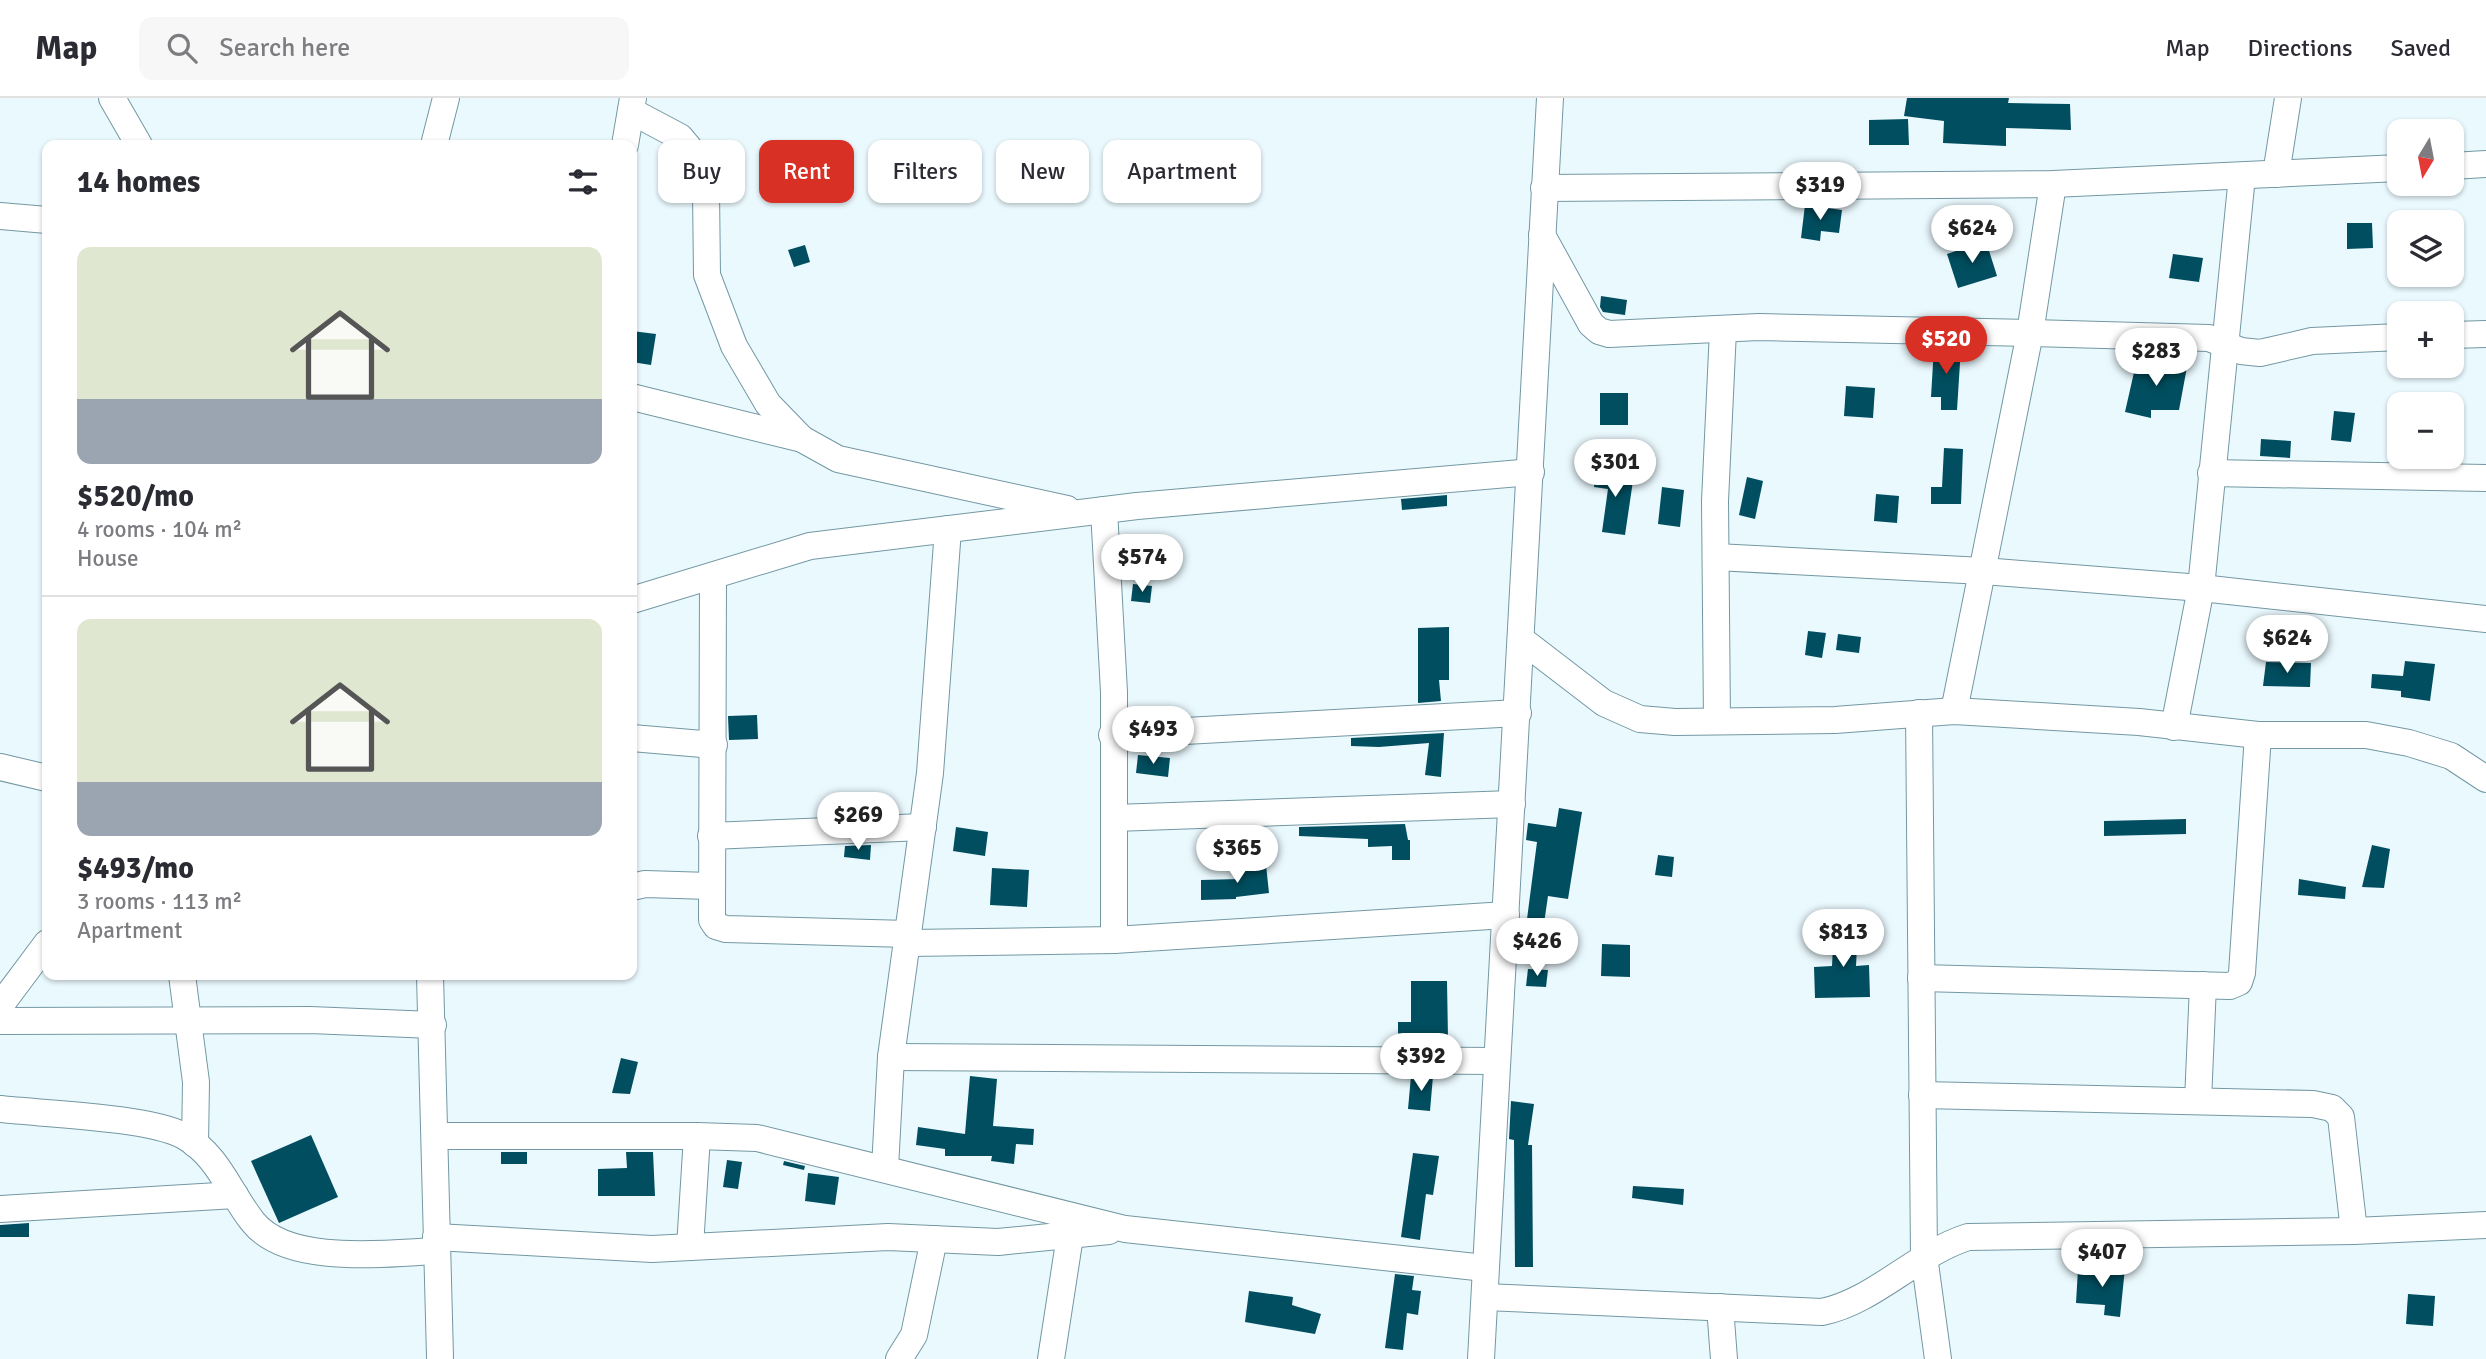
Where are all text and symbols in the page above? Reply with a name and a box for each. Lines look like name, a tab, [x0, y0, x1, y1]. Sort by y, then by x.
search box	[139, 17, 629, 80]
text: Map	[35, 28, 97, 69]
icon: search	[163, 29, 201, 67]
text: Search here	[219, 32, 350, 64]
text: Map	[2165, 33, 2210, 63]
text: Directions	[2248, 33, 2353, 63]
text: Saved	[2391, 33, 2451, 63]
north arrow	[2387, 119, 2464, 196]
map controls	[2387, 119, 2464, 469]
chip: Buy	[658, 140, 745, 203]
chip: Rent	[759, 140, 854, 203]
chip: Filters	[868, 140, 982, 203]
chip: New	[996, 140, 1089, 203]
chip: Apartment	[1103, 140, 1261, 203]
pin: $319	[1779, 162, 1861, 222]
icon: filters	[564, 163, 602, 201]
text: 14 homes	[77, 164, 200, 201]
text: $319	[1795, 170, 1845, 199]
pin: $624	[1931, 206, 2013, 265]
button: layers	[2387, 210, 2464, 287]
text: $624	[1947, 213, 1997, 242]
icon: home	[277, 292, 403, 418]
button: +	[2387, 301, 2464, 378]
pin: $520	[1905, 316, 1987, 376]
text: $520	[1921, 324, 1971, 353]
pin: $283	[2115, 328, 2197, 388]
text: $283	[2131, 336, 2181, 365]
button: −	[2387, 392, 2464, 469]
pin: $301	[1574, 440, 1656, 499]
text: $301	[1590, 447, 1640, 476]
text: $520/mo	[77, 478, 194, 515]
text: 4 rooms · 104 m²	[77, 515, 242, 544]
pin: $574	[1101, 534, 1183, 594]
text: $574	[1117, 542, 1167, 571]
text: House	[77, 544, 139, 573]
pin: $624	[2246, 616, 2328, 675]
text: $624	[2262, 623, 2312, 652]
icon: home	[277, 664, 403, 790]
pin: $493	[1112, 706, 1194, 766]
text: $493	[1128, 714, 1178, 743]
pin: $269	[817, 792, 899, 852]
text: $269	[833, 800, 883, 829]
pin: $365	[1196, 826, 1278, 885]
text: $365	[1212, 833, 1262, 862]
text: $493/mo	[77, 850, 194, 887]
text: 3 rooms · 113 m²	[77, 887, 242, 916]
pin: $813	[1802, 910, 1884, 969]
text: Apartment	[77, 916, 182, 945]
text: $813	[1818, 917, 1868, 946]
pin: $426	[1496, 918, 1578, 978]
text: $426	[1512, 926, 1562, 955]
pin: $392	[1380, 1034, 1462, 1093]
text: $392	[1396, 1041, 1446, 1070]
pin: $407	[2061, 1230, 2143, 1289]
text: $407	[2077, 1237, 2127, 1266]

